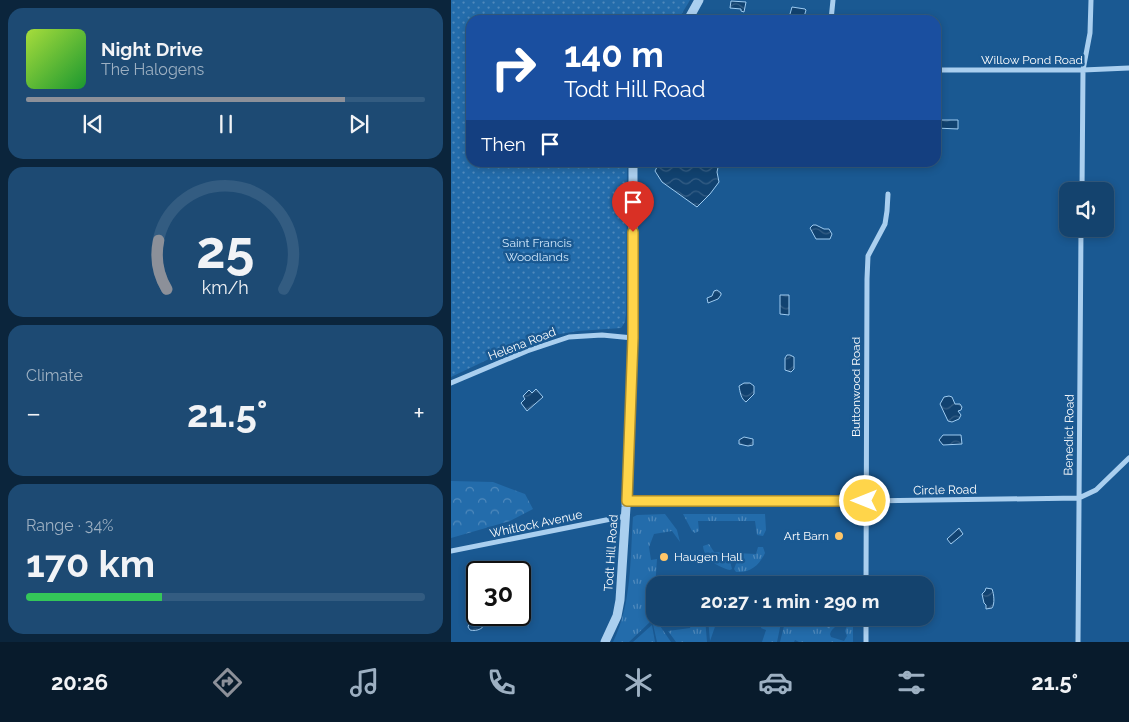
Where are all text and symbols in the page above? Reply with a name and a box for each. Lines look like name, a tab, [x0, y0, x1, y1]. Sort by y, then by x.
text: 140 m	[564, 34, 664, 75]
icon: right	[481, 35, 546, 100]
text: Night Drive	[101, 38, 203, 60]
street label: Willow Pond Road	[981, 53, 1083, 67]
text: The Halogens	[101, 60, 204, 79]
text: Todt Hill Road	[564, 76, 705, 102]
icon: previous	[79, 110, 107, 138]
icon: pause	[212, 110, 240, 138]
icon: next	[345, 110, 373, 138]
icon: arrive	[536, 130, 564, 158]
text: Then	[481, 133, 526, 155]
pin	[612, 181, 654, 232]
map controls	[1059, 182, 1114, 237]
button: sound	[1059, 182, 1114, 237]
icon: arrive	[619, 188, 647, 216]
text: 25	[196, 219, 255, 280]
park label: Saint Francis Woodlands	[502, 236, 572, 264]
text: km/h	[202, 277, 249, 298]
street label: Helena Road	[486, 325, 558, 363]
street label: Buttonwood Road	[849, 337, 863, 437]
text: Climate	[26, 366, 83, 385]
text: 21.5°	[187, 391, 268, 436]
street label: Benedict Road	[1061, 394, 1077, 476]
text: −	[26, 397, 41, 430]
text: +	[413, 397, 425, 430]
position arrow	[838, 474, 890, 526]
street label: Circle Road	[913, 482, 977, 498]
street label: Whitlock Avenue	[488, 507, 584, 541]
street label: Todt Hill Road	[601, 514, 621, 592]
text: Range · 34%	[26, 516, 114, 535]
place label: Art Barn	[784, 529, 829, 543]
marker: Art Barn	[833, 530, 845, 542]
text: 170 km	[26, 541, 155, 586]
place label: Haugen Hall	[674, 550, 744, 564]
marker: Haugen Hall	[658, 551, 670, 563]
speed limit sign: 30	[466, 561, 531, 626]
text: 20:27 · 1 min · 290 m	[700, 590, 880, 612]
icon: directions	[210, 665, 245, 700]
icon: music	[347, 665, 382, 700]
icon: phone	[484, 665, 519, 700]
icon: climate	[621, 665, 656, 700]
icon: car	[758, 665, 793, 700]
icon: filters	[894, 665, 929, 700]
text: 20:26	[51, 669, 108, 695]
text: 21.5°	[1031, 669, 1078, 695]

